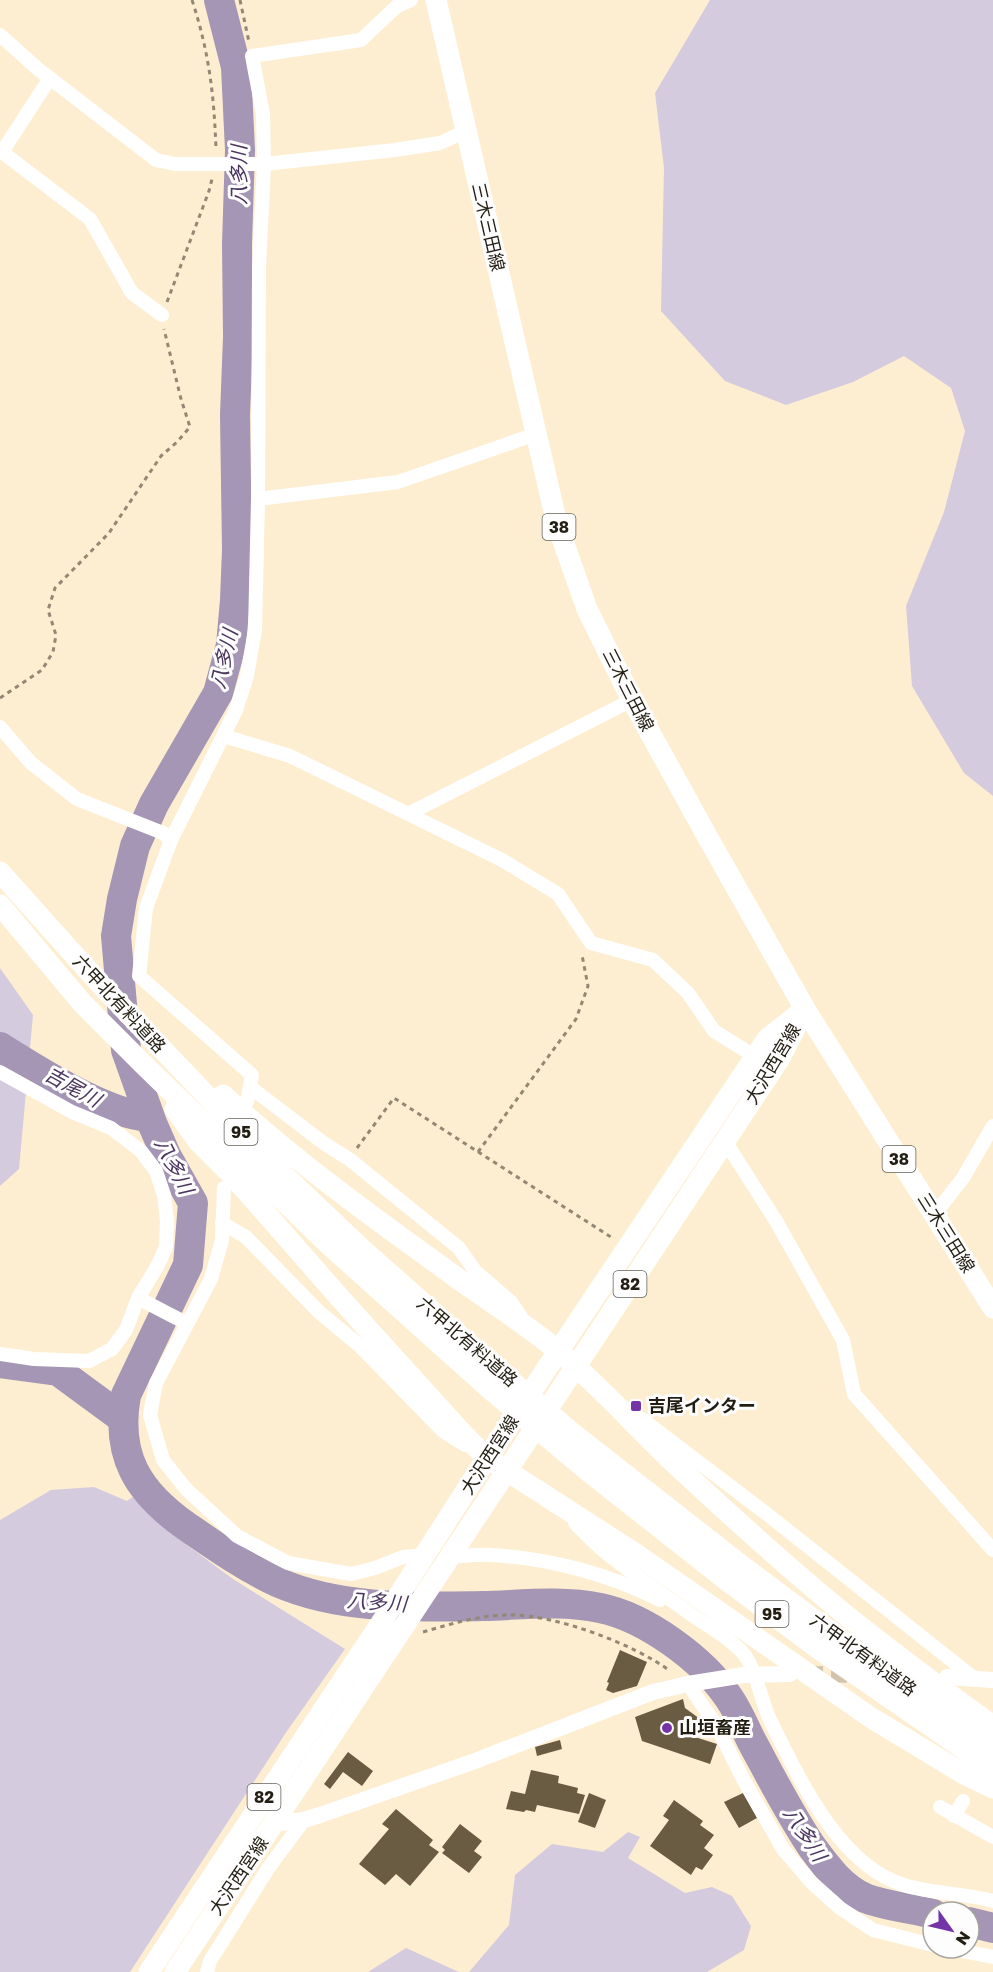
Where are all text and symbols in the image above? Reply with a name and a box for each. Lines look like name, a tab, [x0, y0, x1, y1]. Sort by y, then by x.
water label: 八多川	[226, 143, 250, 205]
street label: 三木三田線	[468, 180, 510, 273]
road number: 38	[542, 514, 576, 540]
water label: 八多川	[205, 625, 242, 691]
street label: 三木三田線	[599, 644, 659, 735]
street label: 六甲北有料道路	[69, 950, 171, 1057]
street label: 大沢西宮線	[740, 1019, 805, 1108]
water label: 吉尾川	[41, 1061, 107, 1112]
road number: 95	[224, 1119, 258, 1145]
water label: 八多川	[151, 1133, 200, 1200]
road number: 38	[882, 1146, 916, 1172]
street label: 三木三田線	[914, 1188, 980, 1276]
road number: 82	[614, 1271, 646, 1297]
street label: 六甲北有料道路	[413, 1292, 522, 1391]
place label: 吉尾インター	[648, 1394, 756, 1416]
marker: 吉尾インター	[629, 1399, 643, 1413]
street label: 大沢西宮線	[455, 1411, 523, 1498]
water label: 八多川	[346, 1587, 410, 1615]
road number: 95	[756, 1601, 788, 1627]
street label: 六甲北有料道路	[806, 1608, 921, 1700]
place label: 山垣畜産	[679, 1716, 751, 1738]
marker: 山垣畜産	[660, 1721, 674, 1735]
road number: 82	[248, 1784, 280, 1810]
water label: 八多川	[779, 1802, 833, 1867]
street label: 大沢西宮線	[204, 1832, 272, 1919]
north arrow	[921, 1900, 981, 1960]
text: N	[952, 1928, 975, 1949]

